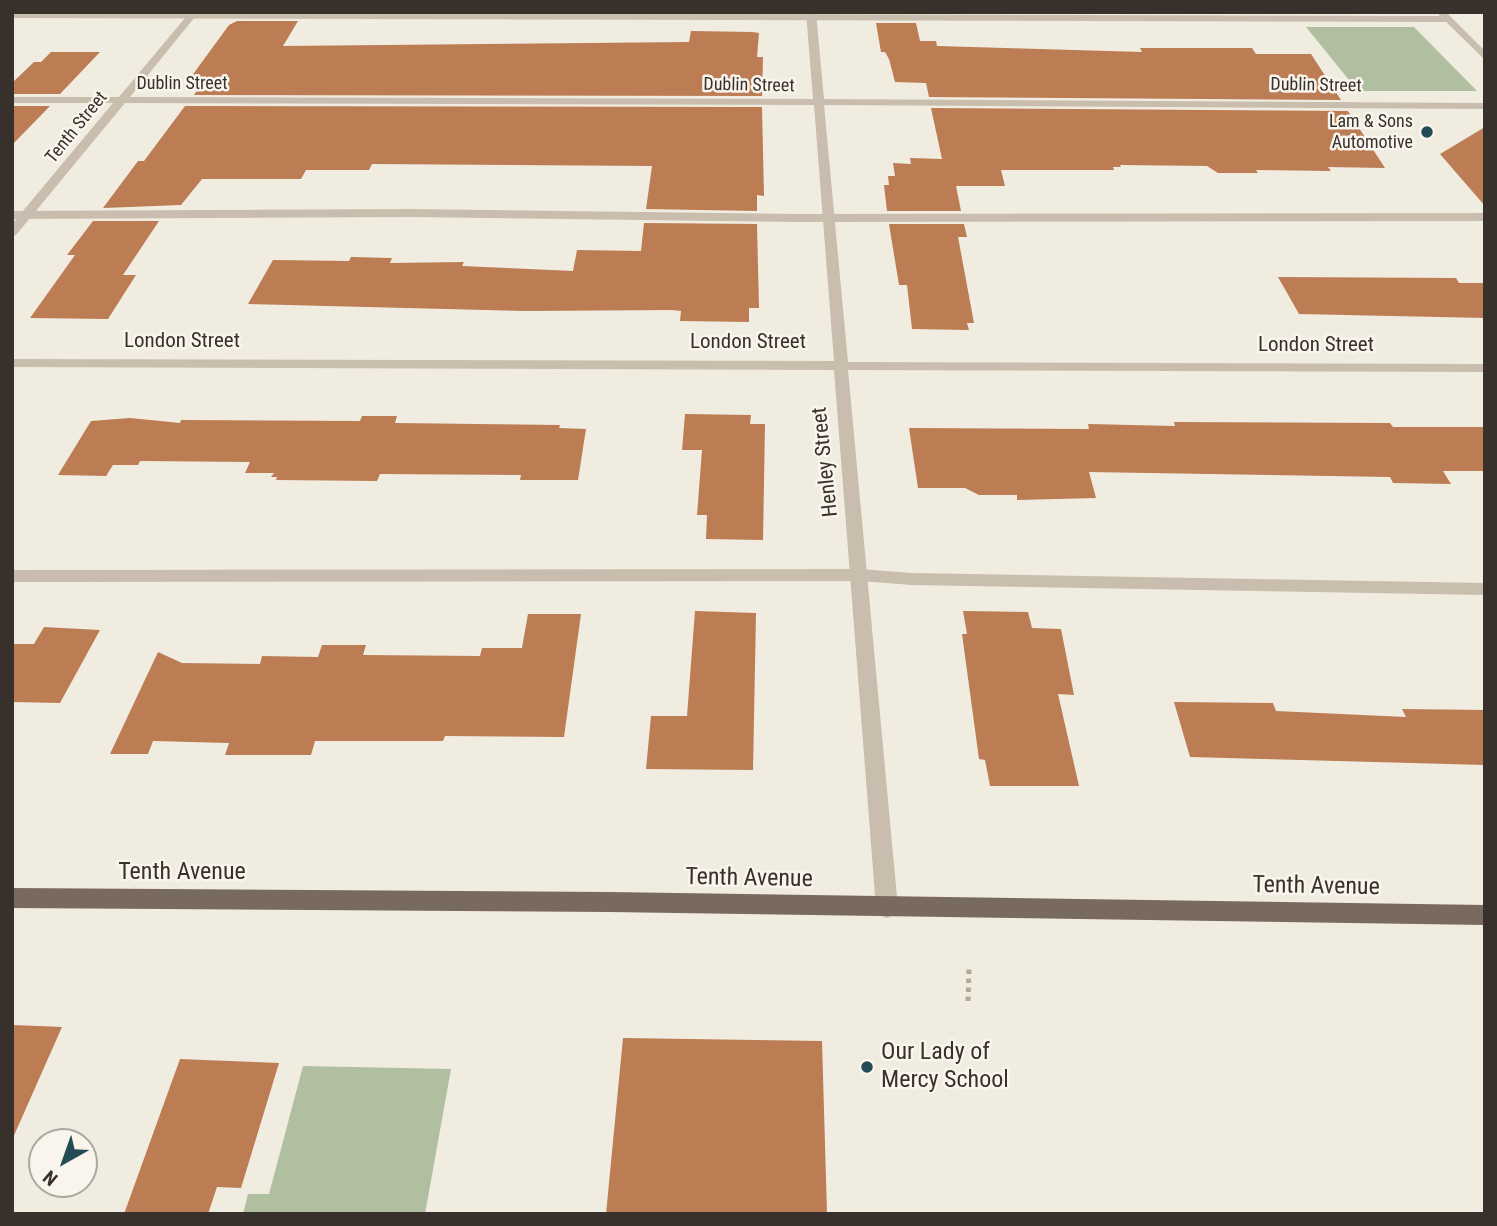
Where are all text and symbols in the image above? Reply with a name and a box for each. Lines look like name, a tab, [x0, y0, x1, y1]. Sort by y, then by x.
street label: Dublin Street	[136, 73, 228, 95]
street label: Dublin Street	[703, 74, 795, 98]
street label: Dublin Street	[1270, 74, 1362, 98]
street label: Tenth Street	[42, 88, 112, 168]
place label: Lam & Sons Automotive	[1329, 111, 1413, 154]
marker: Lam & Sons Automotive	[1419, 124, 1435, 140]
street label: London Street	[124, 329, 240, 355]
street label: London Street	[690, 330, 806, 356]
street label: London Street	[1258, 333, 1374, 359]
street label: Henley Street	[808, 406, 844, 518]
street label: Tenth Avenue	[118, 859, 246, 887]
street label: Tenth Avenue	[685, 863, 813, 895]
street label: Tenth Avenue	[1252, 871, 1380, 903]
place label: Our Lady of Mercy School	[881, 1039, 1009, 1095]
marker: Our Lady of Mercy School	[859, 1059, 875, 1075]
north arrow	[28, 1128, 98, 1198]
text: N	[39, 1165, 62, 1190]

